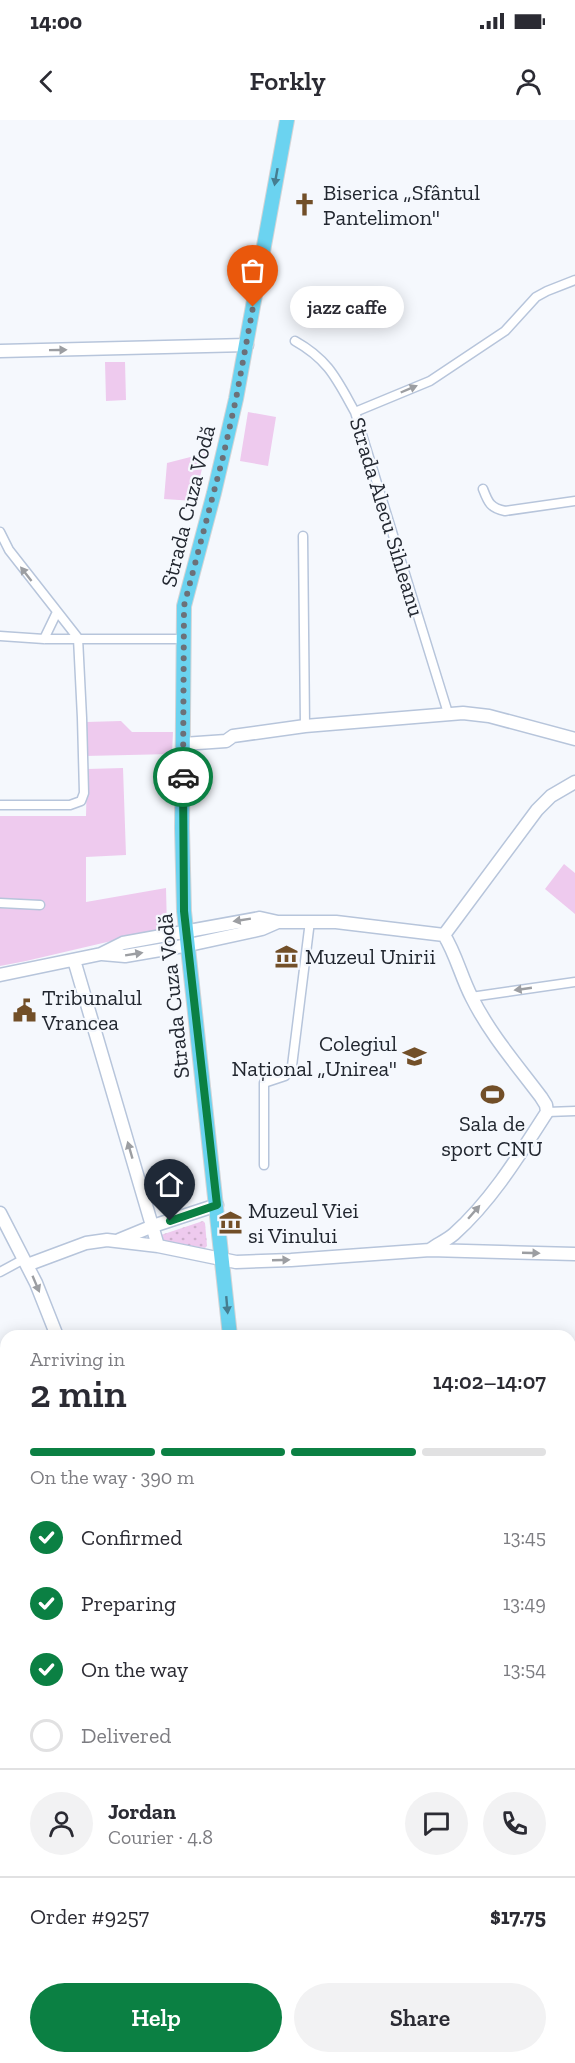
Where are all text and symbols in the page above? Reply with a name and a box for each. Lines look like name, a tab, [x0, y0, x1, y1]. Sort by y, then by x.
text: 14:00	[30, 8, 82, 35]
icon: back	[30, 65, 63, 98]
text: Forkly	[249, 65, 326, 97]
icon: person	[512, 65, 545, 98]
one-way arrow	[271, 168, 280, 187]
place label: Biserica „Sfântul Pantelimon"	[323, 179, 480, 231]
church icon: Biserica „Sfântul Pantelimon"	[292, 192, 318, 218]
pin	[227, 245, 278, 307]
icon: bag	[236, 254, 269, 287]
callout: jazz caffe	[289, 286, 403, 328]
text: jazz caffe	[307, 295, 387, 319]
one-way arrow	[49, 345, 68, 354]
one-way arrow	[400, 384, 418, 394]
street label: Strada Alecu Sihleanu	[344, 414, 430, 620]
street label: Strada Cuza Vodă	[155, 422, 221, 590]
one-way arrow	[21, 566, 33, 581]
courier	[153, 747, 213, 807]
icon: car	[167, 761, 200, 794]
street label: Strada Cuza Vodă	[151, 912, 195, 1080]
one-way arrow	[233, 916, 252, 925]
museum icon: Muzeul Unirii	[274, 943, 300, 969]
place label: Muzeul Unirii	[305, 943, 436, 970]
one-way arrow	[125, 949, 144, 958]
place label: Tribunalul Vrancea	[41, 984, 142, 1036]
one-way arrow	[513, 984, 532, 993]
public building icon: Tribunalul Vrancea	[11, 997, 37, 1023]
place label: Colegiul Național „Unirea"	[232, 1030, 397, 1082]
school or university icon: Colegiul Național „Unirea"	[402, 1043, 428, 1069]
sports icon: Sala de sport CNU	[479, 1081, 505, 1107]
place label: Sala de sport CNU	[441, 1110, 543, 1162]
one-way arrow	[125, 1141, 134, 1159]
pin	[144, 1159, 195, 1221]
icon: home	[153, 1168, 186, 1201]
place label: Muzeul Viei si Vinului	[248, 1197, 359, 1249]
one-way arrow	[467, 1205, 480, 1220]
museum icon: Muzeul Viei si Vinului	[217, 1210, 243, 1236]
one-way arrow	[521, 1248, 540, 1257]
one-way arrow	[271, 1256, 290, 1265]
one-way arrow	[31, 1276, 41, 1294]
one-way arrow	[222, 1295, 232, 1314]
text: Arriving in	[30, 1347, 125, 1371]
text: 14:02–14:07	[433, 1368, 546, 1395]
text: 2 min	[30, 1370, 127, 1417]
text: On the way · 390 m	[30, 1465, 194, 1489]
icon: check	[30, 1521, 63, 1554]
text: Confirmed	[81, 1524, 182, 1551]
text: 13:45	[503, 1525, 546, 1549]
icon: check	[30, 1587, 63, 1620]
text: Preparing	[81, 1590, 176, 1617]
text: 13:49	[503, 1591, 546, 1615]
icon: check	[30, 1653, 63, 1686]
text: On the way	[81, 1656, 188, 1683]
text: 13:54	[503, 1657, 546, 1681]
text: Delivered	[81, 1722, 171, 1749]
button: person	[30, 1792, 93, 1855]
button: chat	[405, 1792, 468, 1855]
button: phone	[483, 1792, 546, 1855]
text: Jordan	[108, 1798, 176, 1825]
text: Courier · 4.8	[108, 1825, 213, 1849]
text: Order #9257	[30, 1903, 149, 1930]
text: $17.75	[490, 1903, 546, 1930]
button: Help	[30, 1983, 282, 2052]
button: Share	[294, 1983, 546, 2052]

